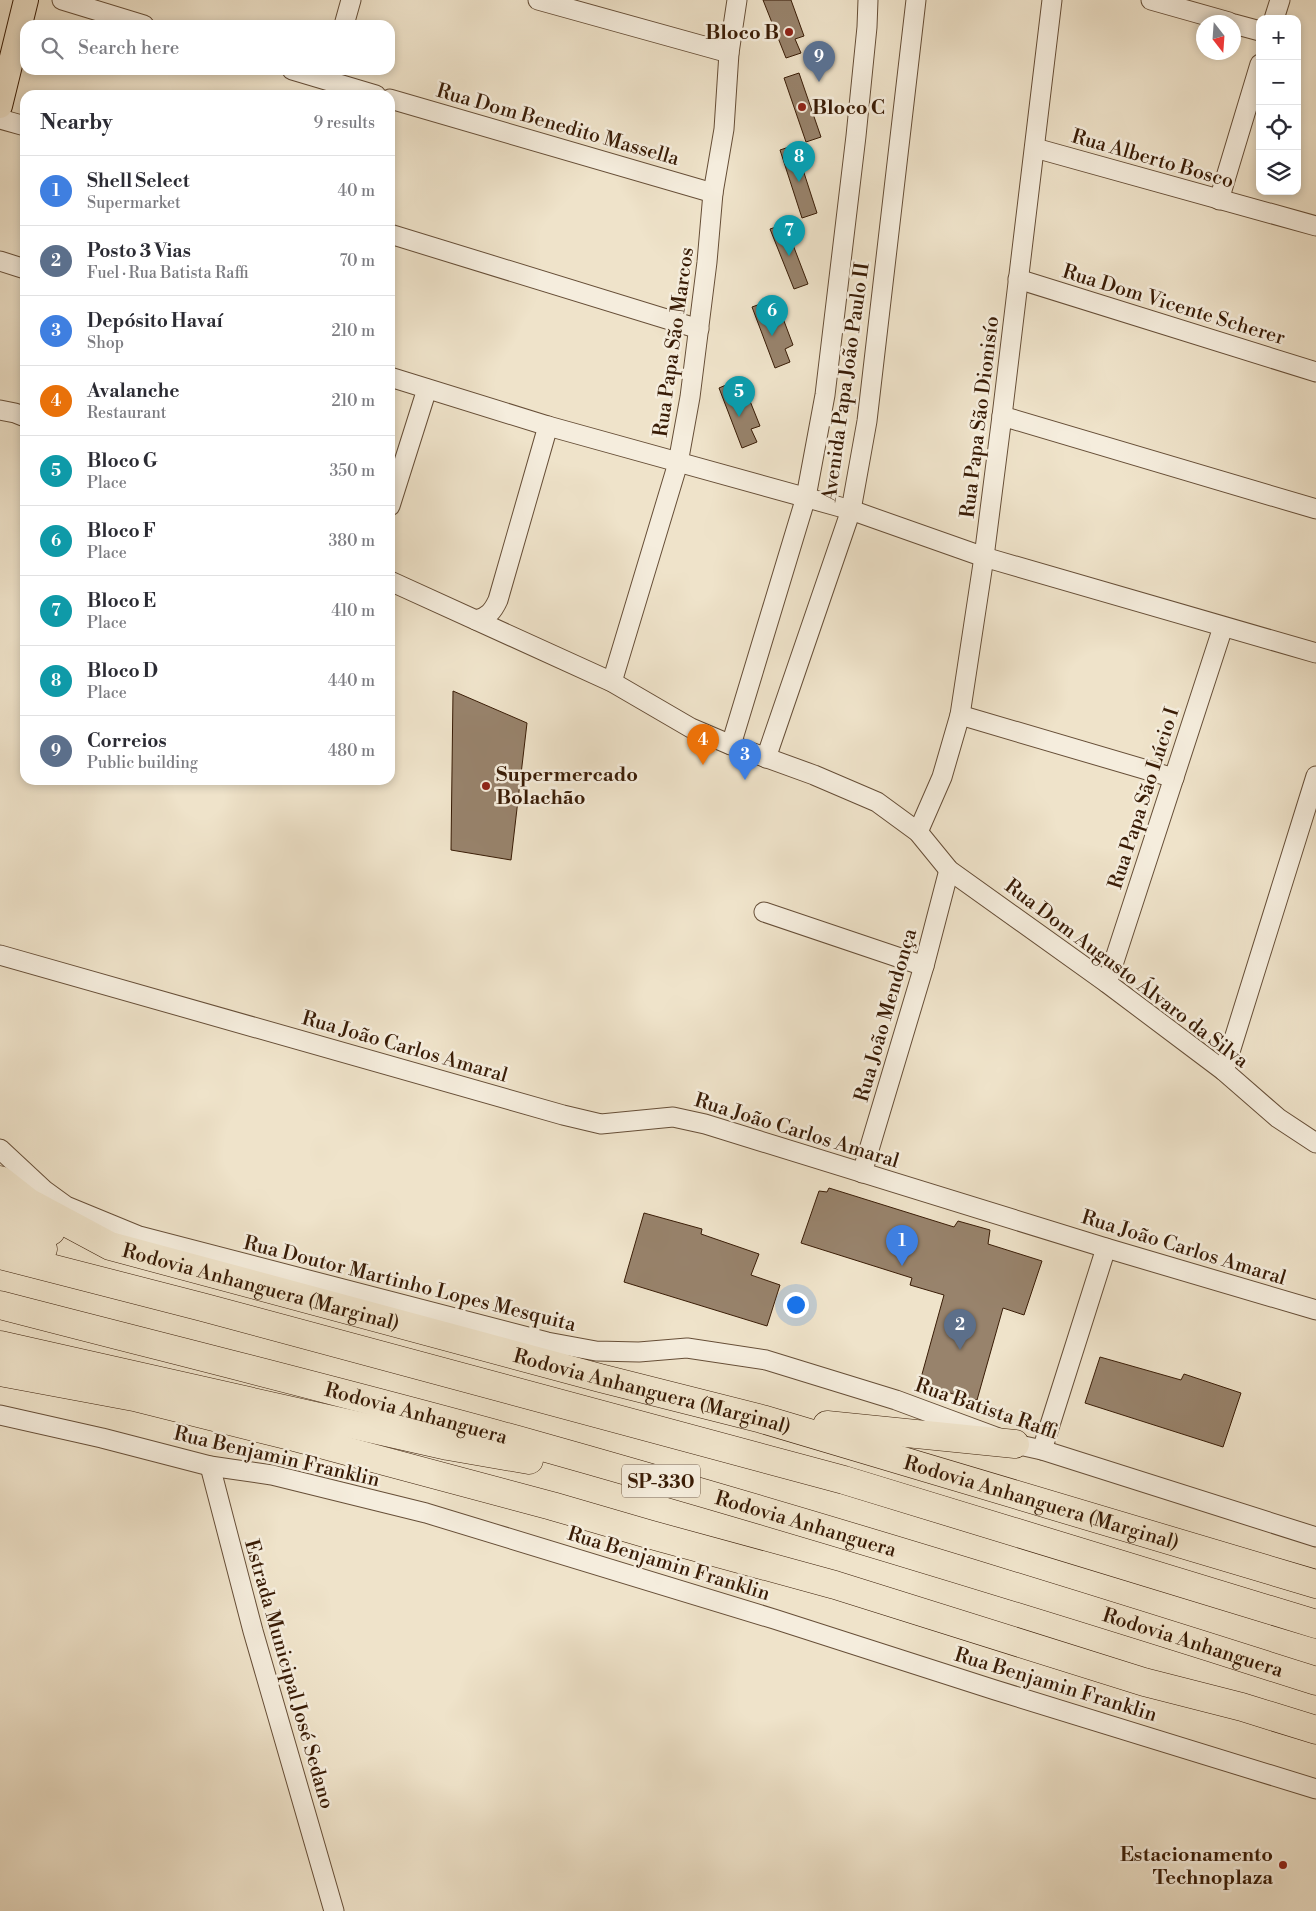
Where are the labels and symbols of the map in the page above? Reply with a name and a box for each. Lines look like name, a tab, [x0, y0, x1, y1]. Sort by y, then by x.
north arrow	[1196, 15, 1241, 60]
place label: Bloco B	[705, 21, 779, 46]
marker: Bloco B	[783, 26, 795, 38]
pin: 9	[803, 41, 835, 82]
street label: Rua Dom Benedito Massella	[433, 79, 683, 172]
place label: Bloco C	[812, 96, 885, 121]
marker: Bloco C	[796, 101, 808, 113]
street label: Rua Alberto Bosco	[1069, 124, 1236, 195]
pin: 8	[783, 141, 815, 182]
pin: 7	[773, 215, 805, 256]
street label: Rua Papa São Marcos	[649, 246, 700, 439]
street label: Rua Dom Vicente Scherer	[1059, 260, 1288, 351]
street label: Avenida Papa João Paulo II	[817, 261, 876, 504]
pin: 6	[756, 295, 788, 336]
street label: Rua Papa São Dionisío	[956, 315, 1005, 520]
pin: 5	[723, 376, 755, 417]
street label: Rua Papa São Lúcio I	[1103, 704, 1186, 892]
pin: 4	[687, 724, 719, 765]
pin: 3	[729, 739, 761, 780]
place label: Supermercado Bolachão	[496, 763, 638, 811]
marker: Supermercado Bolachão	[480, 780, 492, 792]
street label: Rua Dom Augusto Álvaro da Silva	[999, 873, 1254, 1075]
street label: Rua João Mendonça	[850, 925, 923, 1105]
street label: Rua João Carlos Amaral	[299, 1006, 510, 1089]
street label: Rua João Carlos Amaral	[691, 1088, 902, 1175]
street label: Rua João Carlos Amaral	[1078, 1205, 1289, 1292]
pin: 1	[886, 1225, 918, 1266]
street label: Rua Doutor Martinho Lopes Mesquita	[241, 1231, 579, 1338]
street label: Rodovia Anhanguera (Marginal)	[119, 1239, 402, 1337]
your location	[783, 1292, 809, 1318]
pin: 2	[944, 1309, 976, 1350]
street label: Rodovia Anhanguera (Marginal)	[510, 1344, 794, 1441]
street label: Rua Batista Raffi	[911, 1373, 1062, 1446]
street label: Rodovia Anhanguera	[322, 1378, 511, 1451]
street label: Rua Benjamin Franklin	[171, 1422, 382, 1493]
street label: Rodovia Anhanguera (Marginal)	[901, 1451, 1182, 1557]
road number: SP-330	[622, 1464, 700, 1498]
street label: Rodovia Anhanguera	[712, 1486, 900, 1564]
street label: Rua Benjamin Franklin	[564, 1522, 773, 1607]
street label: Estrada Municipal José Sedano	[238, 1537, 339, 1812]
street label: Rodovia Anhanguera	[1099, 1603, 1287, 1684]
street label: Rua Benjamin Franklin	[951, 1643, 1160, 1728]
place label: Estacionamento Technoplaza	[1120, 1843, 1273, 1891]
marker: Estacionamento Technoplaza	[1277, 1859, 1289, 1871]

